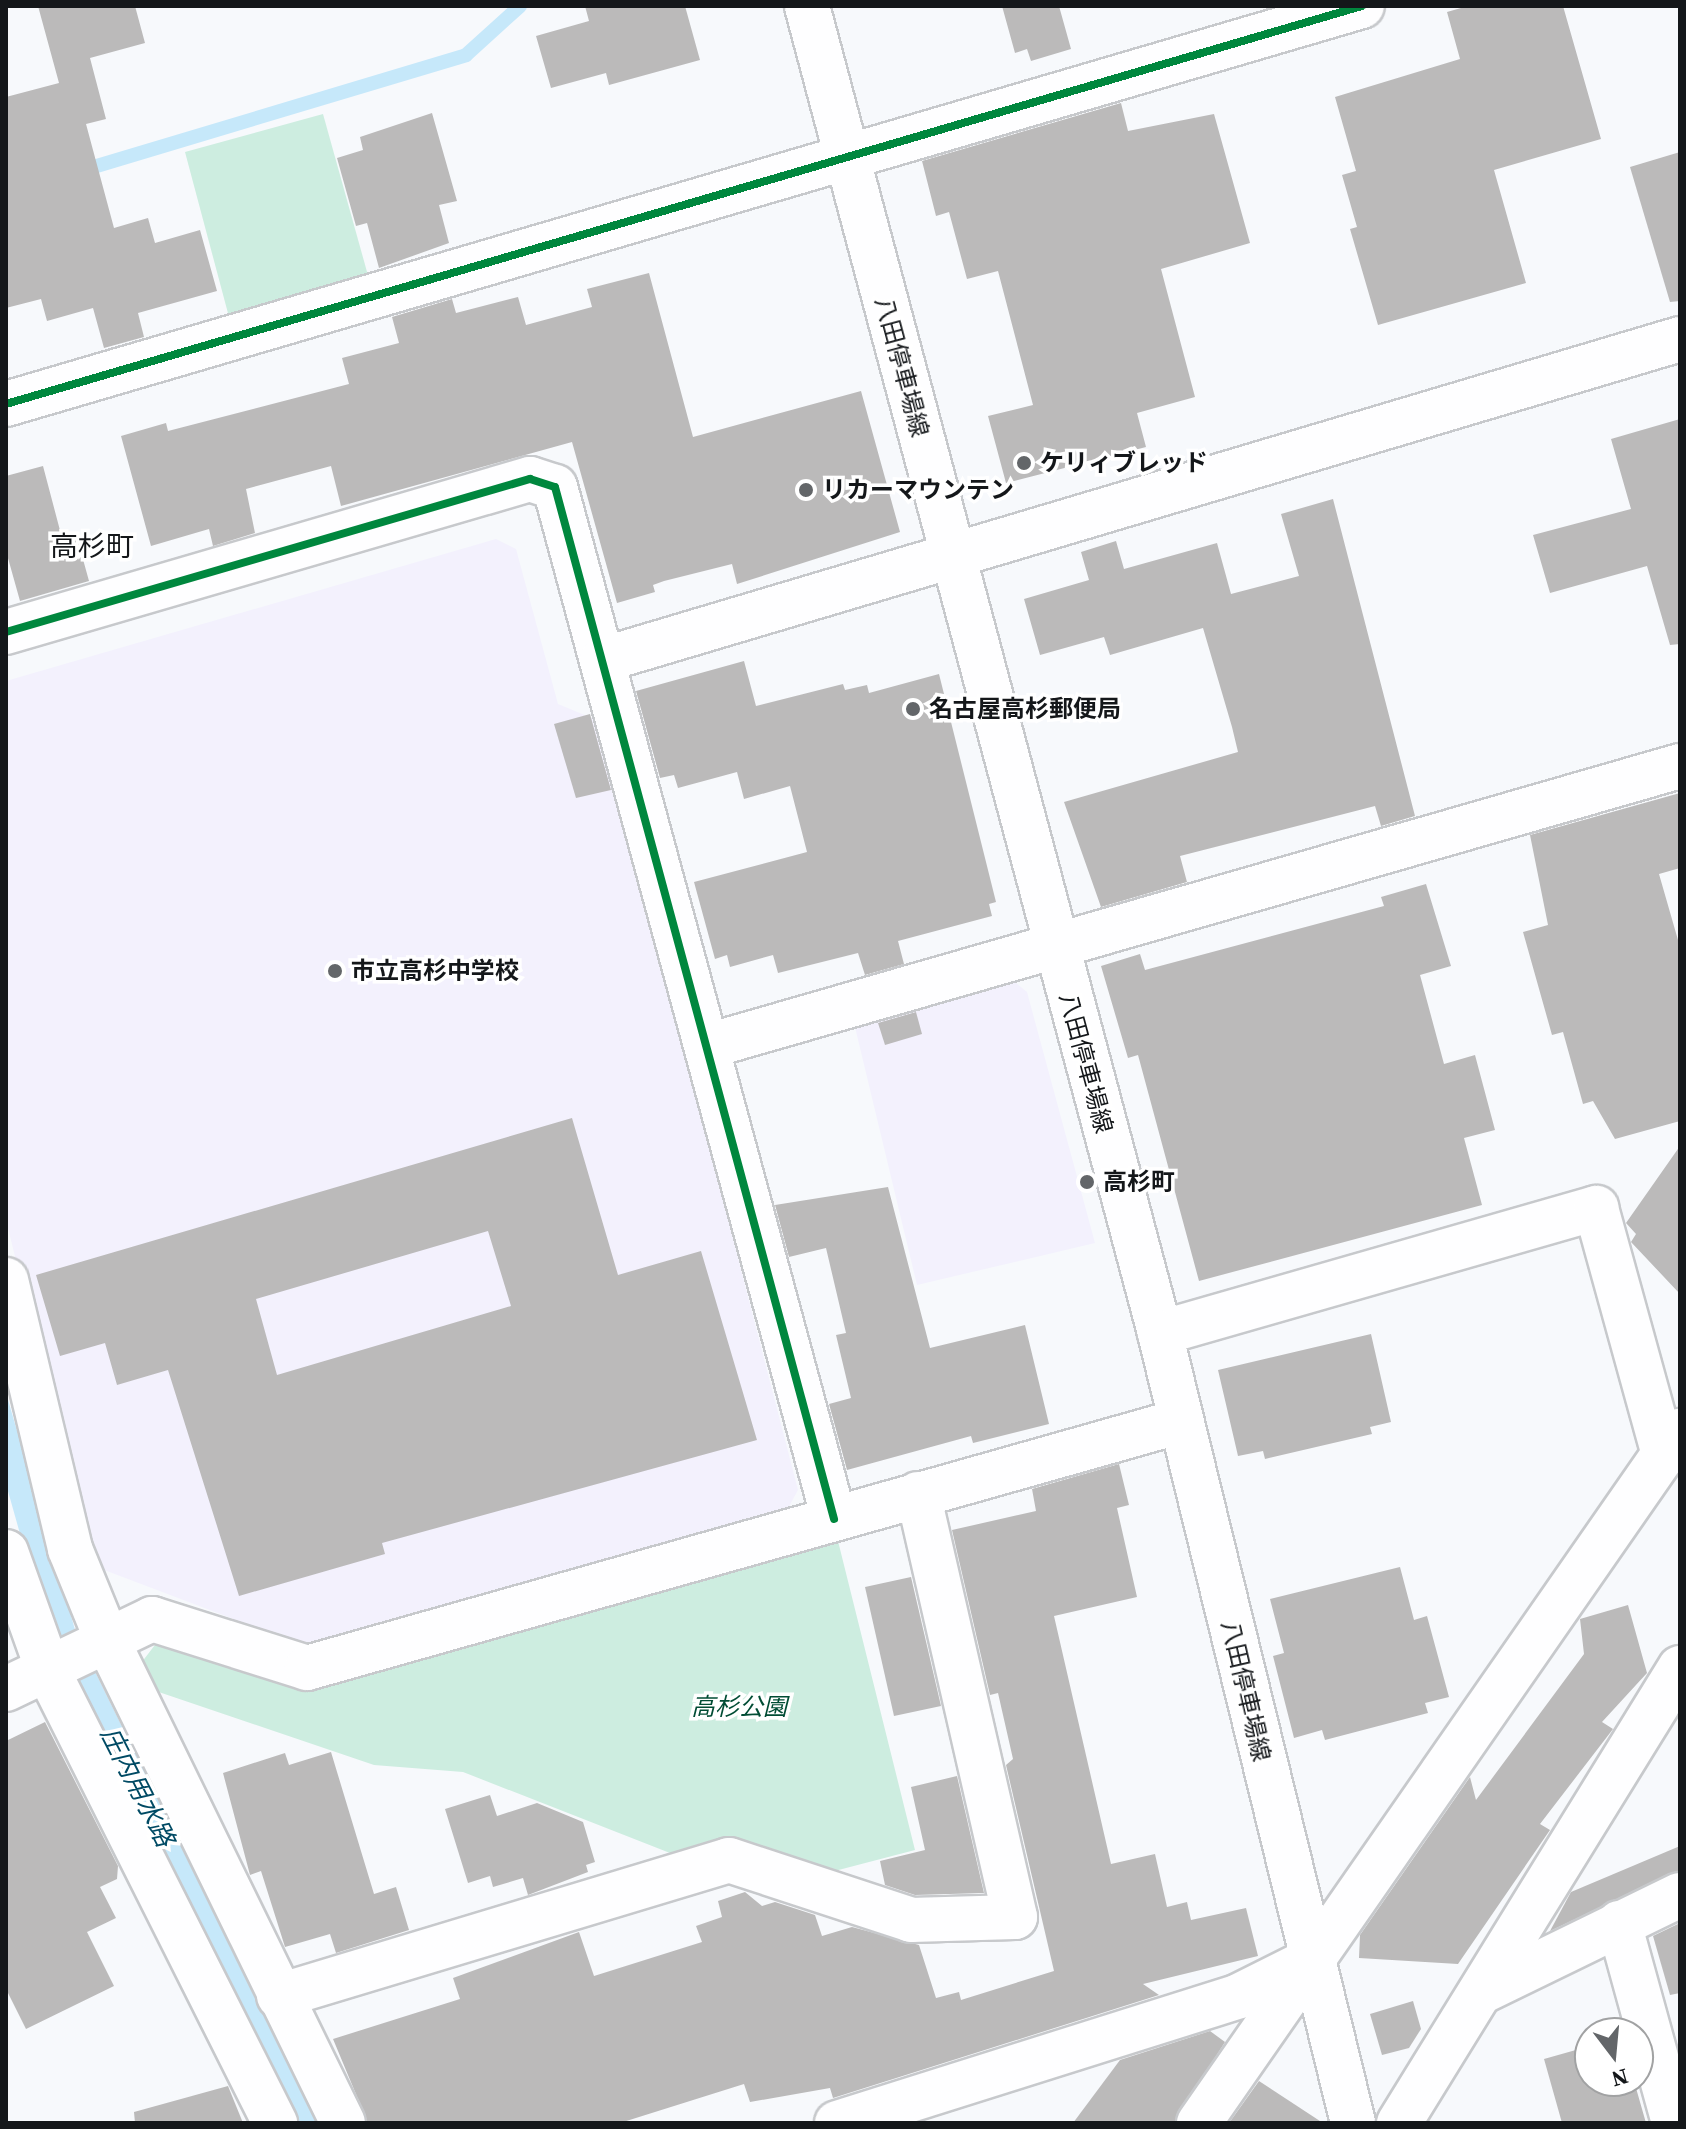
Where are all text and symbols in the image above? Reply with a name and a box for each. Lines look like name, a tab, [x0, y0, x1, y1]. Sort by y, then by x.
street label: 八田停車場線	[869, 294, 935, 440]
place label: ケリィブレッド	[1040, 449, 1208, 477]
marker: ケリィブレッド	[1015, 454, 1033, 472]
place label: リカーマウンテン	[822, 476, 1014, 504]
marker: リカーマウンテン	[797, 481, 815, 499]
district label: 高杉町	[50, 529, 134, 563]
place label: 名古屋高杉郵便局	[929, 695, 1121, 723]
marker: 名古屋高杉郵便局	[904, 700, 922, 718]
place label: 市立高杉中学校	[351, 957, 519, 985]
marker: 市立高杉中学校	[326, 962, 344, 980]
street label: 八田停車場線	[1053, 990, 1119, 1136]
place label: 高杉町	[1103, 1168, 1175, 1196]
marker: 高杉町	[1078, 1173, 1096, 1191]
street label: 八田停車場線	[1216, 1618, 1276, 1764]
park label: 高杉公園	[691, 1693, 787, 1721]
water label: 庄内用水路	[94, 1722, 180, 1852]
north arrow	[1574, 2017, 1654, 2097]
text: N	[1608, 2062, 1632, 2095]

